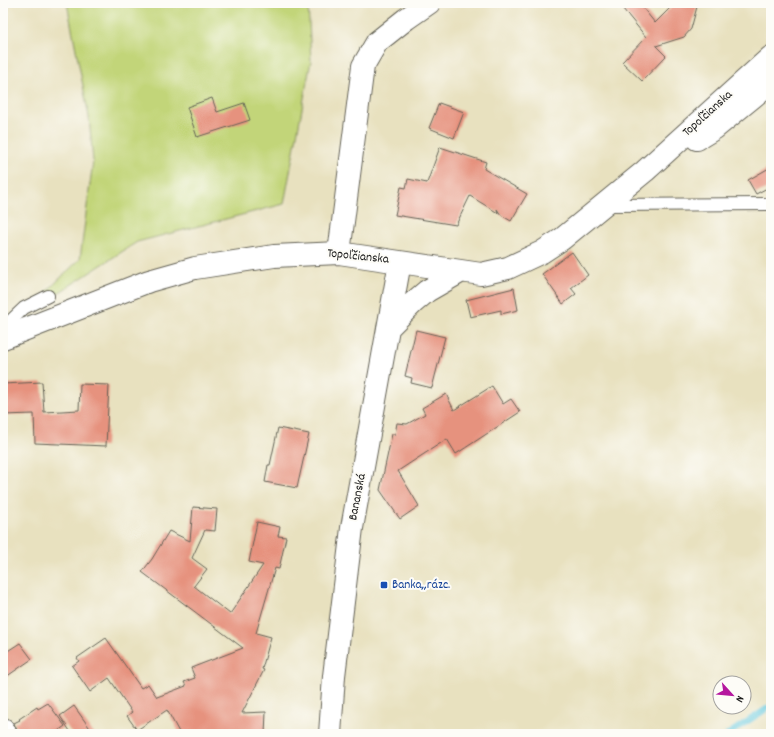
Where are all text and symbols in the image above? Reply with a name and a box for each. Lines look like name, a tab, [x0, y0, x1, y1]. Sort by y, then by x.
street label: Topoľčianska	[679, 86, 738, 142]
street label: Topoľčianska	[326, 244, 391, 270]
street label: Bananská	[344, 471, 372, 522]
place label: Banka,,rázc.	[392, 576, 450, 595]
marker: Banka,,rázc.	[379, 580, 389, 590]
north arrow	[712, 675, 752, 715]
text: N	[731, 693, 747, 705]

